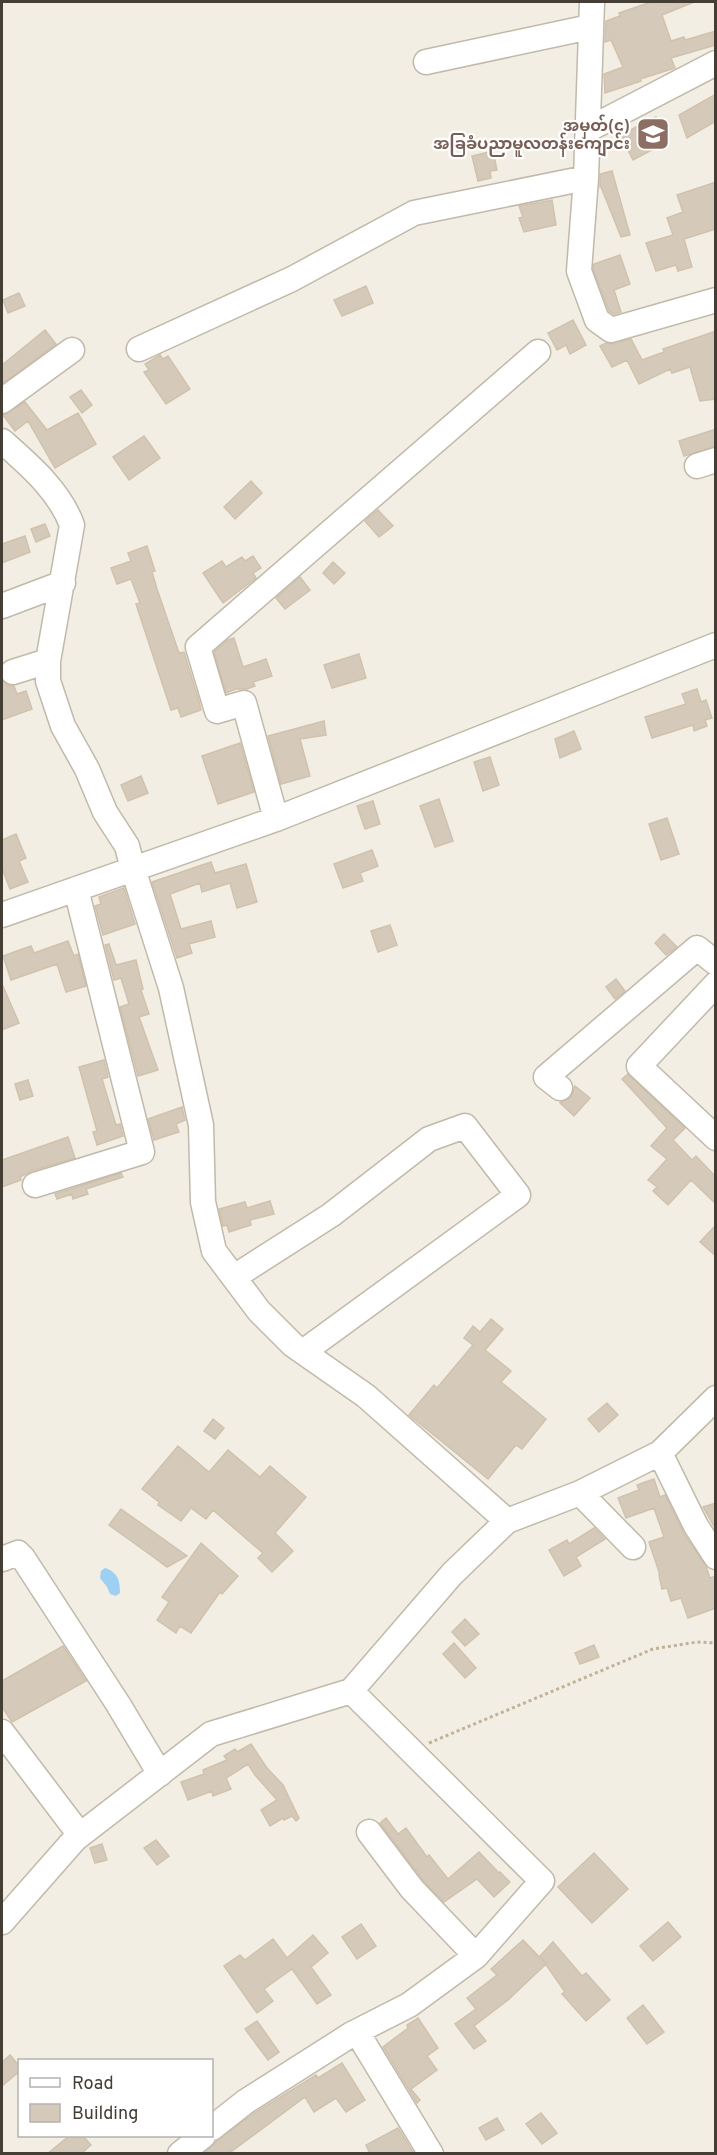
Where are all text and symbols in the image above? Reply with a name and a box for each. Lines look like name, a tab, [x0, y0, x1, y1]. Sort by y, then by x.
place label: အမှတ်(၄) အခြခံပညာမူလတန်းကျောင်း	[433, 114, 630, 157]
school or university icon: အမှတ်(၄) အခြခံပညာမူလတန်းကျောင်း	[635, 116, 671, 152]
legend	[18, 2059, 213, 2137]
text: Road	[72, 2073, 114, 2096]
text: Building	[72, 2103, 138, 2126]

